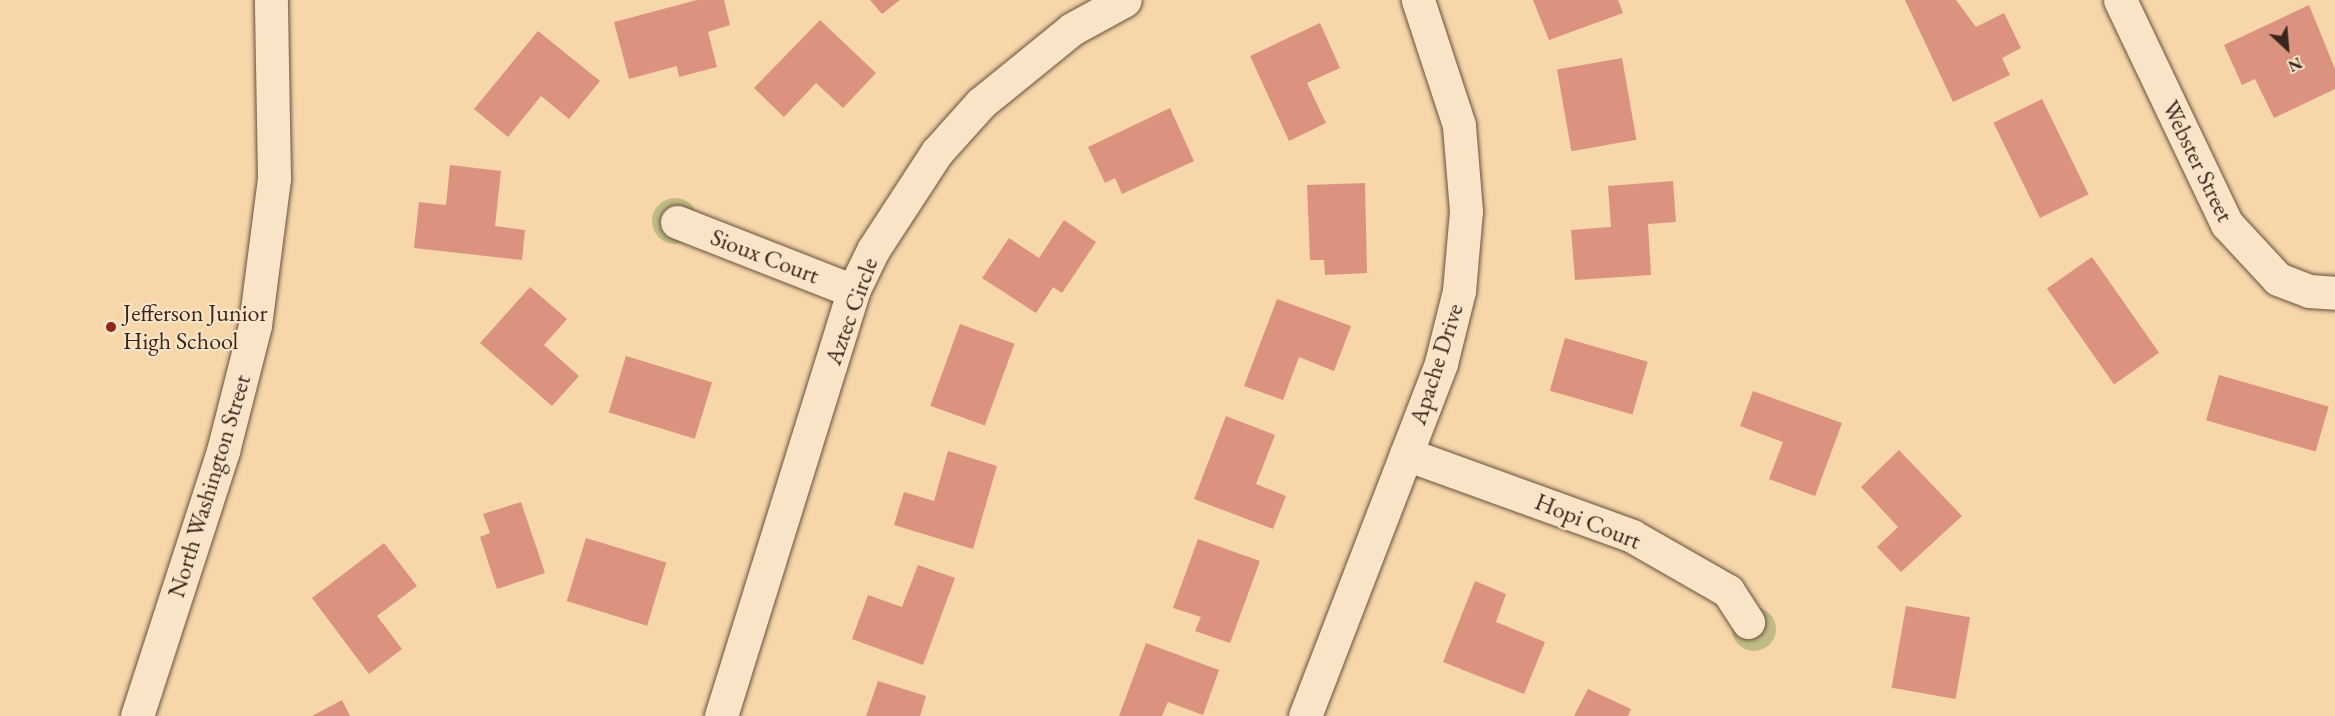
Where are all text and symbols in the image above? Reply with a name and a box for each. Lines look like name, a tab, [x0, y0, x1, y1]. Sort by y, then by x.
north arrow	[2257, 18, 2317, 78]
text: N	[2285, 52, 2306, 77]
street label: Webster Street	[2156, 96, 2240, 226]
street label: Sioux Court	[707, 222, 823, 290]
street label: Aztec Circle	[818, 253, 884, 369]
place label: Jefferson Junior High School	[123, 299, 267, 355]
street label: Apache Drive	[1403, 300, 1469, 428]
marker: Jefferson Junior High School	[104, 320, 118, 334]
street label: North Washington Street	[161, 371, 257, 601]
street label: Hopi Court	[1531, 487, 1645, 555]

